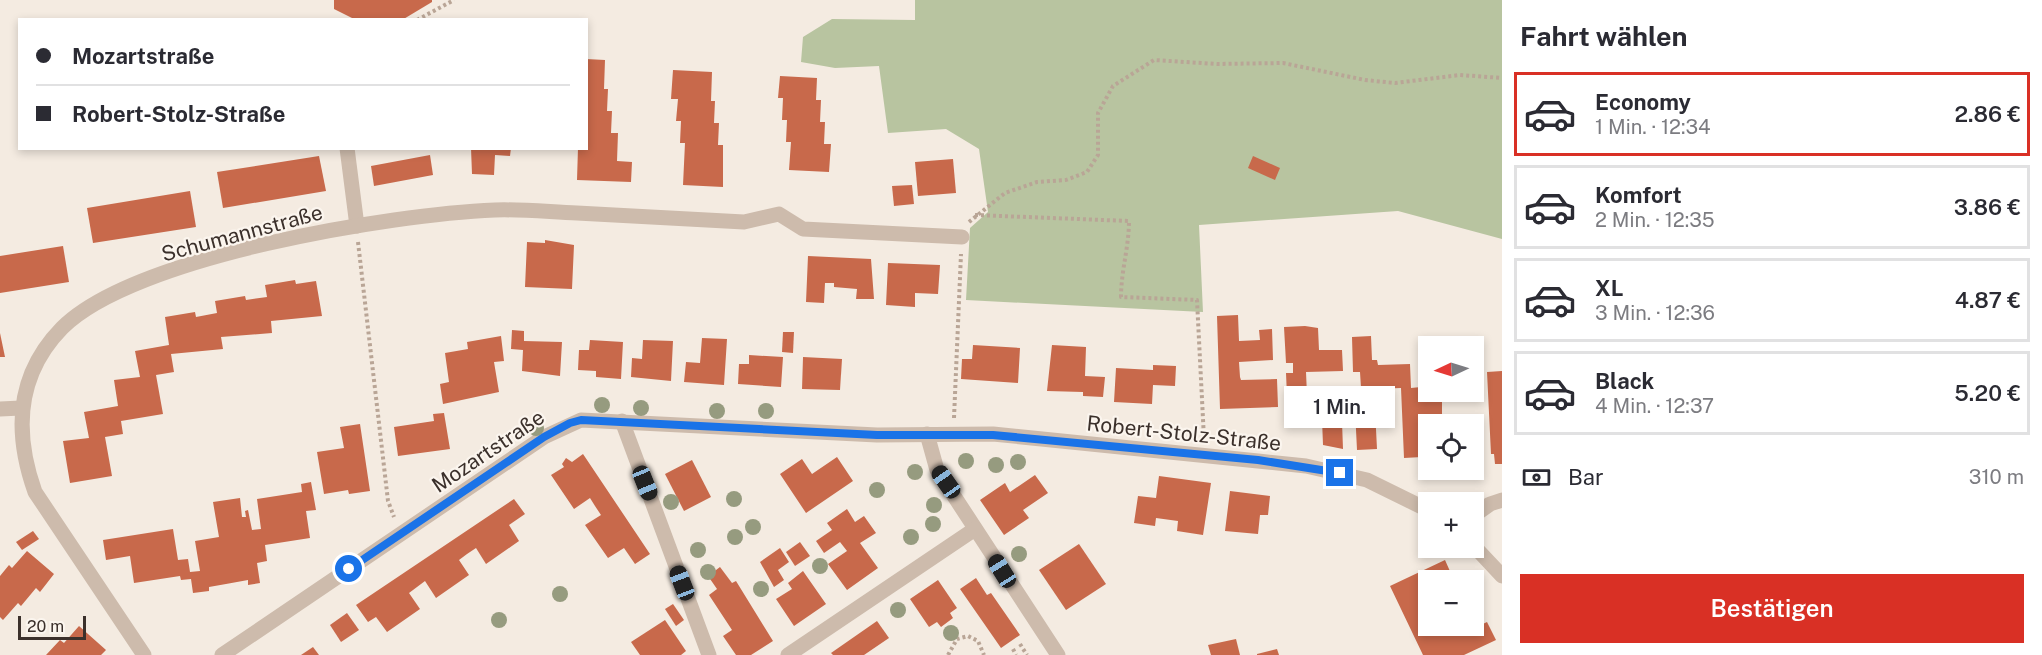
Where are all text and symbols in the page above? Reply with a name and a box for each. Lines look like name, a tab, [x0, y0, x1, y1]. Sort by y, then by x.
text: Fahrt wählen	[1520, 20, 1688, 52]
text: Mozartstraße	[72, 43, 214, 69]
icon: car	[1523, 87, 1577, 141]
text: Economy	[1595, 89, 1691, 115]
text: Robert-Stolz-Straße	[72, 101, 286, 127]
text: 2.86 €	[1954, 101, 2021, 127]
text: 1 Min. · 12:34	[1595, 115, 1711, 139]
icon: car	[1523, 180, 1577, 234]
text: Komfort	[1595, 182, 1682, 208]
text: 3.86 €	[1954, 194, 2021, 220]
street label: Schumannstraße	[159, 199, 325, 267]
text: 2 Min. · 12:35	[1595, 208, 1715, 232]
icon: car	[1523, 273, 1577, 327]
text: XL	[1595, 275, 1623, 301]
text: 4.87 €	[1955, 287, 2021, 313]
text: 3 Min. · 12:36	[1595, 301, 1715, 325]
north arrow	[1418, 336, 1484, 402]
map controls	[1418, 336, 1484, 636]
icon: car	[1523, 366, 1577, 420]
text: Black	[1595, 368, 1654, 394]
text: 5.20 €	[1954, 380, 2021, 406]
callout: 1 Min.	[1284, 386, 1396, 428]
text: 4 Min. · 12:37	[1595, 394, 1714, 418]
text: 1 Min.	[1313, 395, 1366, 419]
street label: Mozartstraße	[427, 404, 549, 498]
street label: Robert-Stolz-Straße	[1085, 410, 1283, 456]
button: locate	[1418, 414, 1484, 480]
route end	[1326, 459, 1353, 486]
icon: cash	[1520, 461, 1553, 494]
car	[928, 462, 964, 502]
car	[630, 463, 660, 503]
text: Bar	[1568, 464, 1604, 490]
text: 310 m	[1969, 465, 2024, 489]
button: +	[1418, 492, 1484, 558]
car	[985, 551, 1019, 591]
route start	[335, 555, 362, 582]
car	[667, 563, 697, 603]
button: −	[1418, 570, 1484, 636]
button: Bestätigen	[1520, 574, 2024, 643]
scale bar	[18, 613, 86, 640]
text: 20 m	[27, 617, 64, 636]

